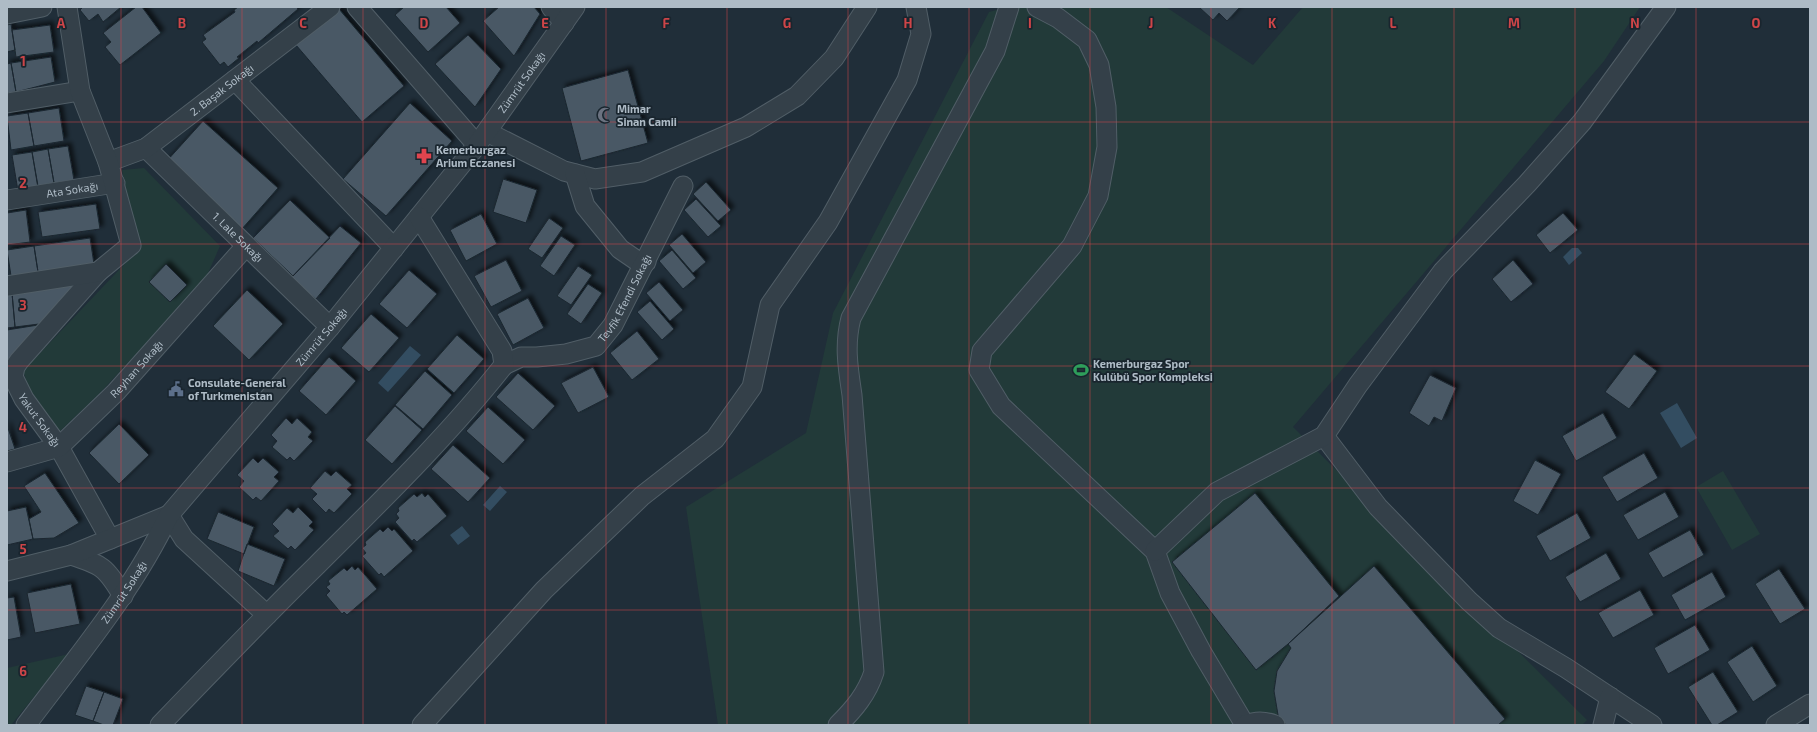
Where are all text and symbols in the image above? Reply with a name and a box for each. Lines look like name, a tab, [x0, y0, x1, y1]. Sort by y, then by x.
text: A	[57, 15, 66, 31]
text: B	[178, 15, 186, 31]
text: C	[299, 15, 307, 31]
text: D	[420, 15, 429, 31]
text: E	[541, 15, 549, 31]
text: F	[662, 15, 670, 31]
text: G	[783, 15, 791, 31]
text: H	[904, 15, 913, 31]
text: I	[1028, 15, 1032, 31]
text: J	[1149, 15, 1153, 31]
text: K	[1268, 15, 1277, 31]
text: L	[1390, 15, 1397, 31]
text: M	[1508, 15, 1520, 31]
text: N	[1630, 15, 1640, 31]
text: O	[1752, 15, 1761, 31]
street label: Zümrüt Sokağı	[495, 49, 547, 115]
text: 1	[20, 53, 26, 69]
street label: 2. Başak Sokağı	[187, 61, 256, 118]
place label: Mimar Sinan Camii	[617, 102, 677, 128]
mosque icon: Mimar Sinan Camii	[596, 106, 614, 124]
place label: Kemerburgaz Arium Eczanesi	[436, 143, 515, 169]
pharmacy icon: Kemerburgaz Arium Eczanesi	[415, 147, 433, 165]
text: 2	[19, 175, 27, 191]
street label: Ata Sokağı	[45, 179, 99, 200]
street label: 1. Lale Sokağı	[210, 209, 266, 264]
street label: Tevfik Efendi Sokağı	[595, 252, 654, 345]
text: 3	[19, 297, 27, 313]
street label: Zümrüt Sokağı	[293, 305, 349, 368]
street label: Reyhan Sokağı	[107, 337, 165, 400]
place label: Kemerburgaz Spor Kulübü Spor Kompleksi	[1093, 357, 1213, 383]
sports icon: Kemerburgaz Spor Kulübü Spor Kompleksi	[1072, 361, 1090, 379]
place label: Consulate-General of Turkmenistan	[188, 376, 286, 402]
public building icon: Consulate-General of Turkmenistan	[167, 380, 185, 398]
street label: Yakut Sokağı	[16, 391, 64, 449]
text: 4	[19, 419, 27, 435]
text: 5	[19, 541, 27, 557]
street label: Zümrüt Sokağı	[98, 558, 149, 626]
text: 6	[19, 663, 27, 679]

